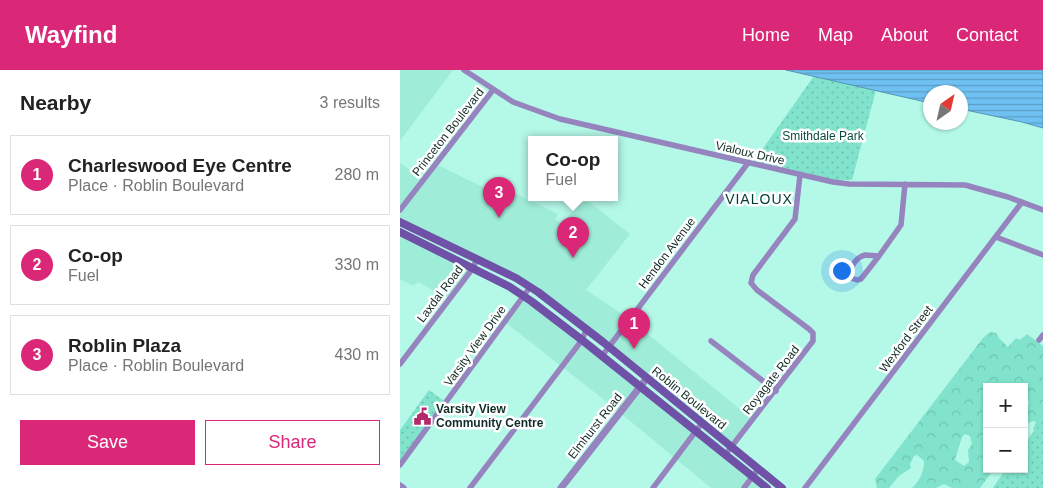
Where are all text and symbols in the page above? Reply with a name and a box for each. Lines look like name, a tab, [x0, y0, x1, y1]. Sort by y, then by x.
text: Wayfind	[25, 21, 117, 48]
text: Home	[742, 25, 790, 45]
text: Map	[818, 25, 853, 45]
text: About	[881, 25, 928, 45]
text: Contact	[956, 25, 1018, 45]
street label: Princeton Boulevard	[409, 85, 487, 179]
north arrow	[923, 85, 968, 130]
text: Nearby	[20, 91, 91, 114]
text: 3 results	[320, 94, 380, 111]
park label: Smithdale Park	[782, 129, 865, 143]
popup	[528, 136, 618, 201]
street label: Vialoux Drive	[714, 138, 786, 168]
text: Co-op	[546, 149, 600, 170]
text: Charleswood Eye Centre	[68, 155, 292, 176]
text: 1	[33, 166, 41, 183]
text: 280 m	[335, 166, 379, 183]
text: Fuel	[546, 171, 577, 188]
text: Place · Roblin Boulevard	[68, 177, 244, 194]
pin: 3	[483, 177, 515, 218]
district label: VIALOUX	[725, 191, 793, 207]
street label: Hendon Avenue	[636, 215, 698, 291]
pin: 2	[557, 217, 589, 258]
text: Co-op	[68, 245, 123, 266]
text: 2	[33, 256, 41, 273]
text: 330 m	[335, 256, 379, 273]
your location	[829, 258, 855, 284]
street label: Laxdal Road	[414, 263, 466, 325]
text: Fuel	[68, 267, 99, 284]
street label: Wexford Street	[876, 302, 936, 375]
street label: Varsity View Drive	[441, 303, 509, 389]
pin: 1	[618, 308, 650, 349]
text: Roblin Plaza	[68, 335, 181, 356]
street label: Royagate Road	[740, 343, 802, 417]
text: 3	[33, 346, 41, 363]
text: 430 m	[335, 346, 379, 363]
text: Place · Roblin Boulevard	[68, 357, 244, 374]
street label: Roblin Boulevard	[649, 364, 729, 432]
map controls	[983, 383, 1028, 473]
button: +	[983, 383, 1028, 428]
street label: Elmhurst Road	[565, 390, 625, 462]
place label: Varsity View Community Centre	[436, 402, 544, 430]
public building icon: Varsity View Community Centre	[412, 406, 432, 426]
button: Save	[20, 420, 195, 465]
button: Share	[205, 420, 380, 465]
button: −	[983, 428, 1028, 473]

